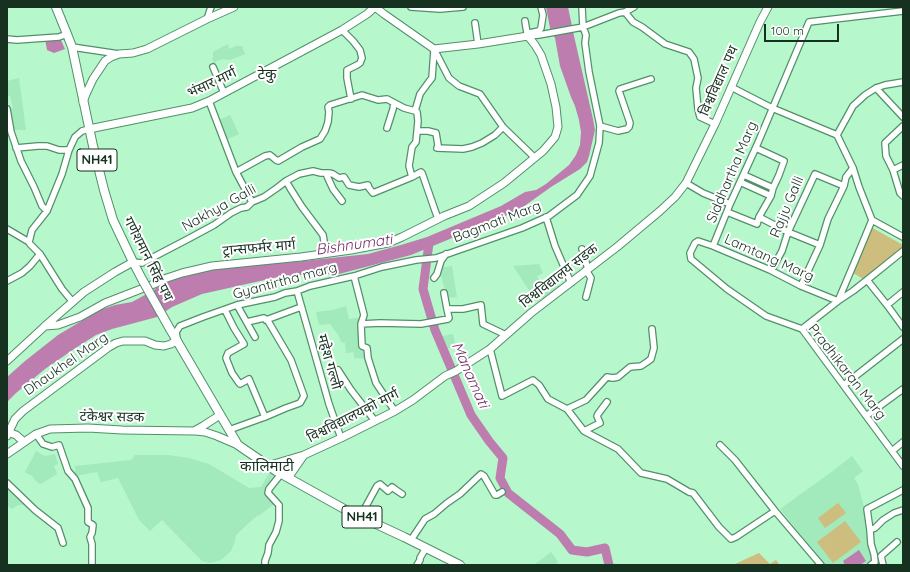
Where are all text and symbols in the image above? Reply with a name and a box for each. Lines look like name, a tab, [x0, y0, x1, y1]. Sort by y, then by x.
scale bar	[766, 16, 841, 42]
text: 100 m	[771, 23, 804, 38]
street label: विश्वविद्याल पथ	[696, 43, 742, 119]
street label: भंसार मार्ग	[185, 64, 239, 102]
district label: टेकु	[257, 65, 277, 83]
street label: Siddhartha Marg	[703, 119, 761, 225]
road number: NH41	[77, 149, 117, 171]
street label: Rajju Galli	[767, 174, 807, 240]
street label: Nakhya Galli	[179, 181, 259, 235]
street label: Bagmati Marg	[451, 197, 543, 247]
street label: गणेशमान सिंह पथ	[120, 214, 176, 304]
water label: Bishnumati	[315, 231, 393, 259]
street label: Lamtang Marg	[721, 231, 817, 285]
street label: ट्रान्सफर्मर मार्ग	[222, 236, 296, 260]
street label: विश्वविद्यालय सडक	[517, 240, 601, 312]
street label: Gyantirtha marg	[231, 259, 339, 303]
street label: Pradhikaran Marg	[804, 321, 890, 423]
street label: Dhaukhel Marg	[21, 329, 111, 399]
street label: महेश गल्ली	[313, 333, 345, 391]
water label: Manamati	[447, 339, 493, 411]
street label: विश्वविद्यालयको मार्ग	[304, 386, 402, 446]
street label: टंकेश्वर सडक	[80, 408, 144, 426]
district label: कालिमाटी	[240, 457, 294, 475]
road number: NH41	[342, 506, 382, 528]

